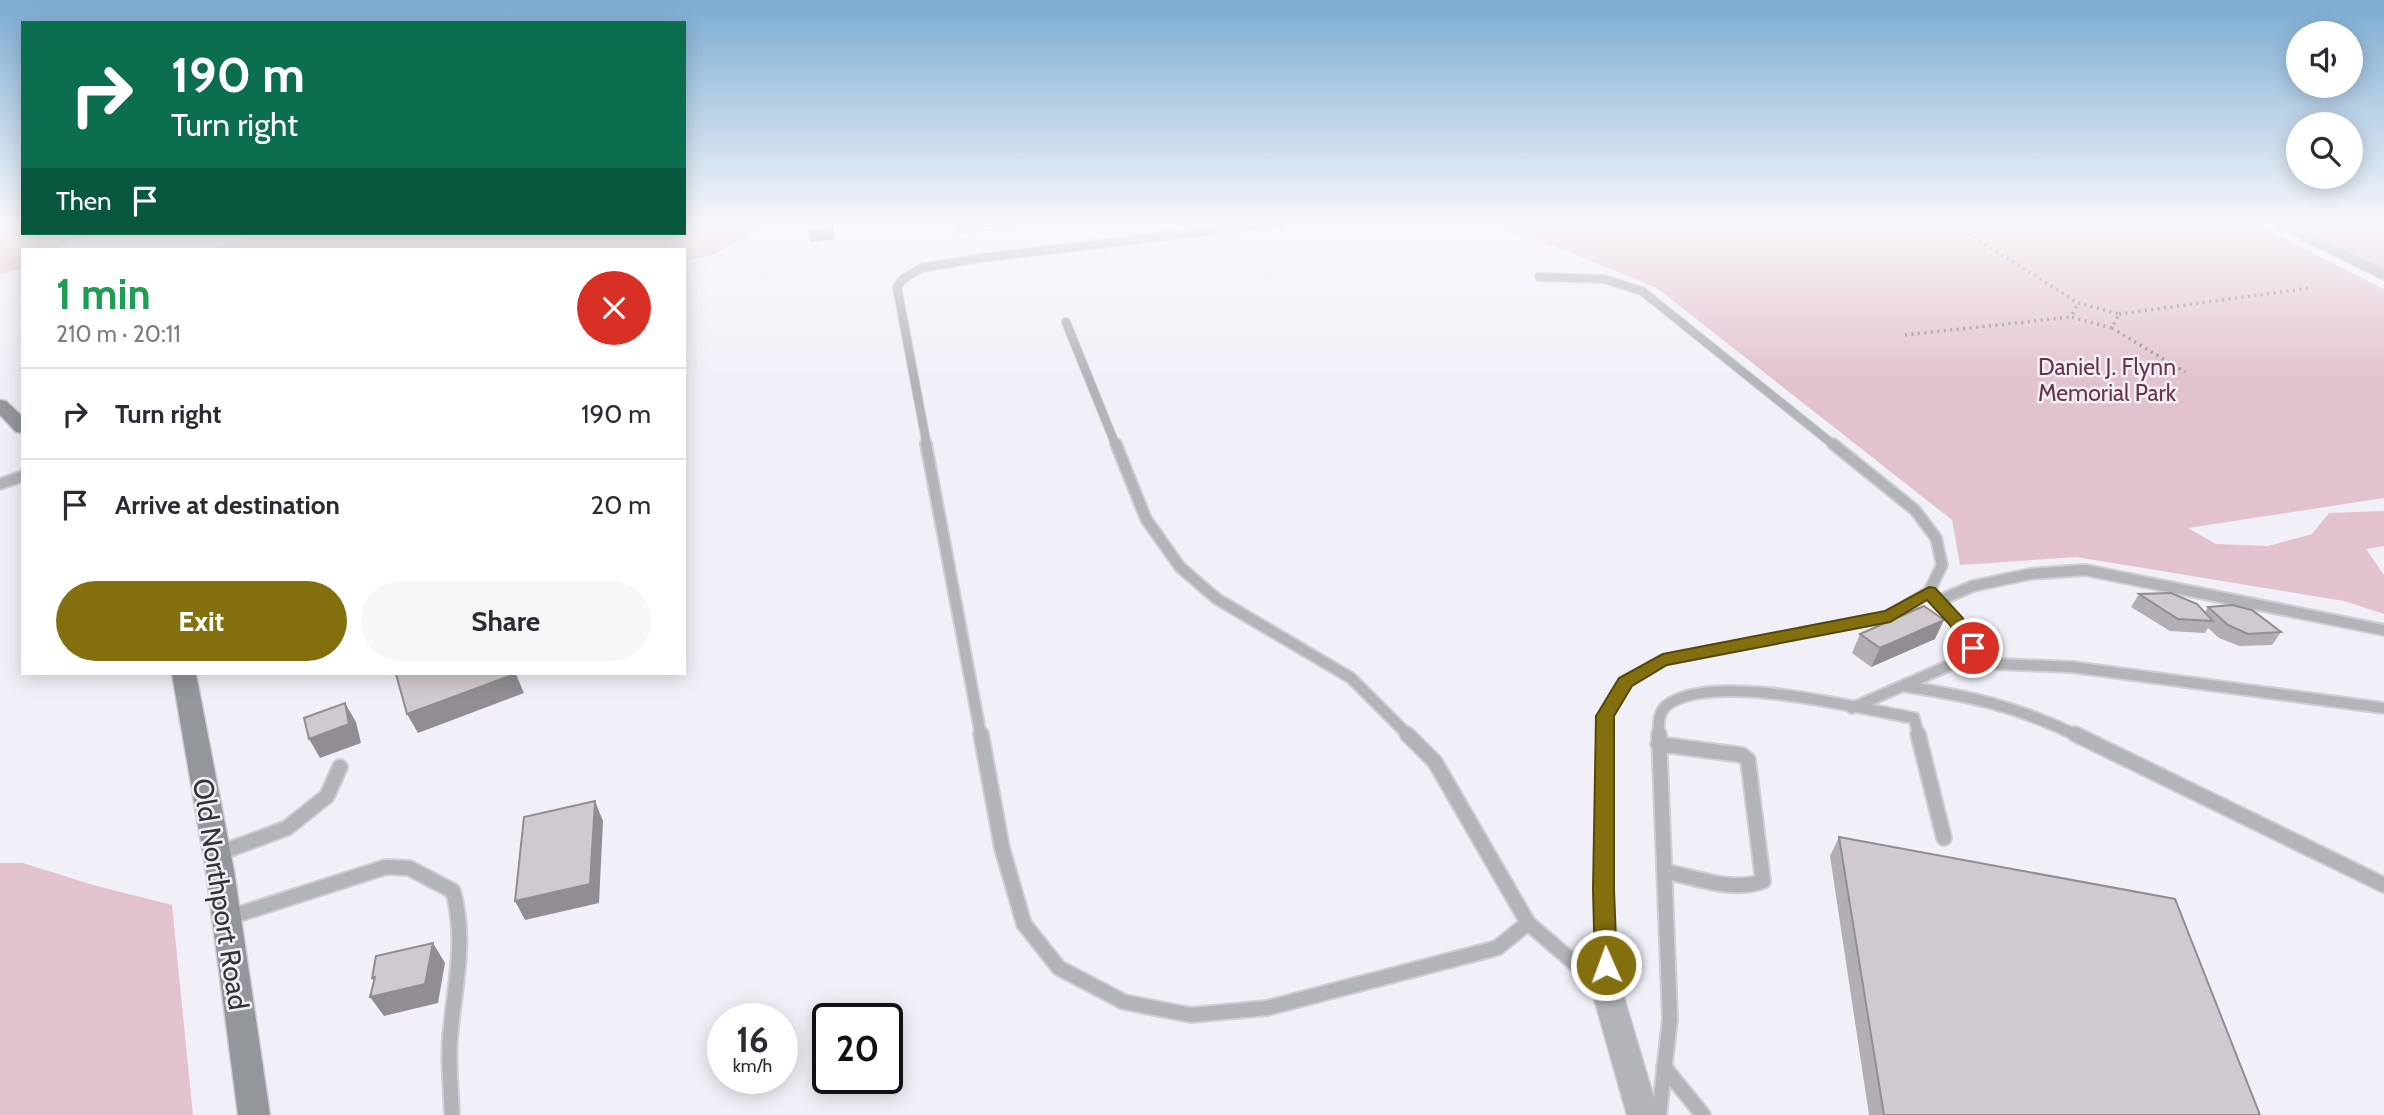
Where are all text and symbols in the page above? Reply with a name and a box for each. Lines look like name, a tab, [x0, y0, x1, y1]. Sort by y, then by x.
map controls	[2286, 21, 2363, 189]
button: sound	[2286, 21, 2363, 98]
text: 190 m	[171, 45, 305, 104]
icon: right	[56, 49, 147, 140]
text: Turn right	[171, 105, 298, 144]
button: search	[2286, 112, 2363, 189]
icon: arrive	[126, 182, 164, 220]
text: Then	[56, 185, 112, 217]
text: 1 min	[56, 268, 151, 320]
button: close	[577, 271, 651, 345]
text: 210 m · 20:11	[56, 320, 181, 348]
park label: Daniel J. Flynn Memorial Park	[2038, 353, 2177, 407]
icon: right	[56, 395, 94, 433]
text: Turn right	[115, 398, 221, 430]
text: 190 m	[581, 398, 651, 430]
icon: arrive	[56, 486, 94, 524]
text: Arrive at destination	[115, 489, 340, 521]
text: 20 m	[591, 489, 651, 521]
button: Exit	[56, 581, 347, 661]
button: Share	[361, 581, 651, 661]
pin	[1943, 618, 2003, 678]
icon: arrive	[1954, 629, 1992, 667]
street label: Old Northport Road	[186, 776, 256, 1012]
position arrow	[1569, 928, 1643, 1002]
speed limit sign: 20	[812, 1003, 903, 1094]
text: 16	[736, 1018, 769, 1061]
text: km/h	[733, 1055, 772, 1077]

